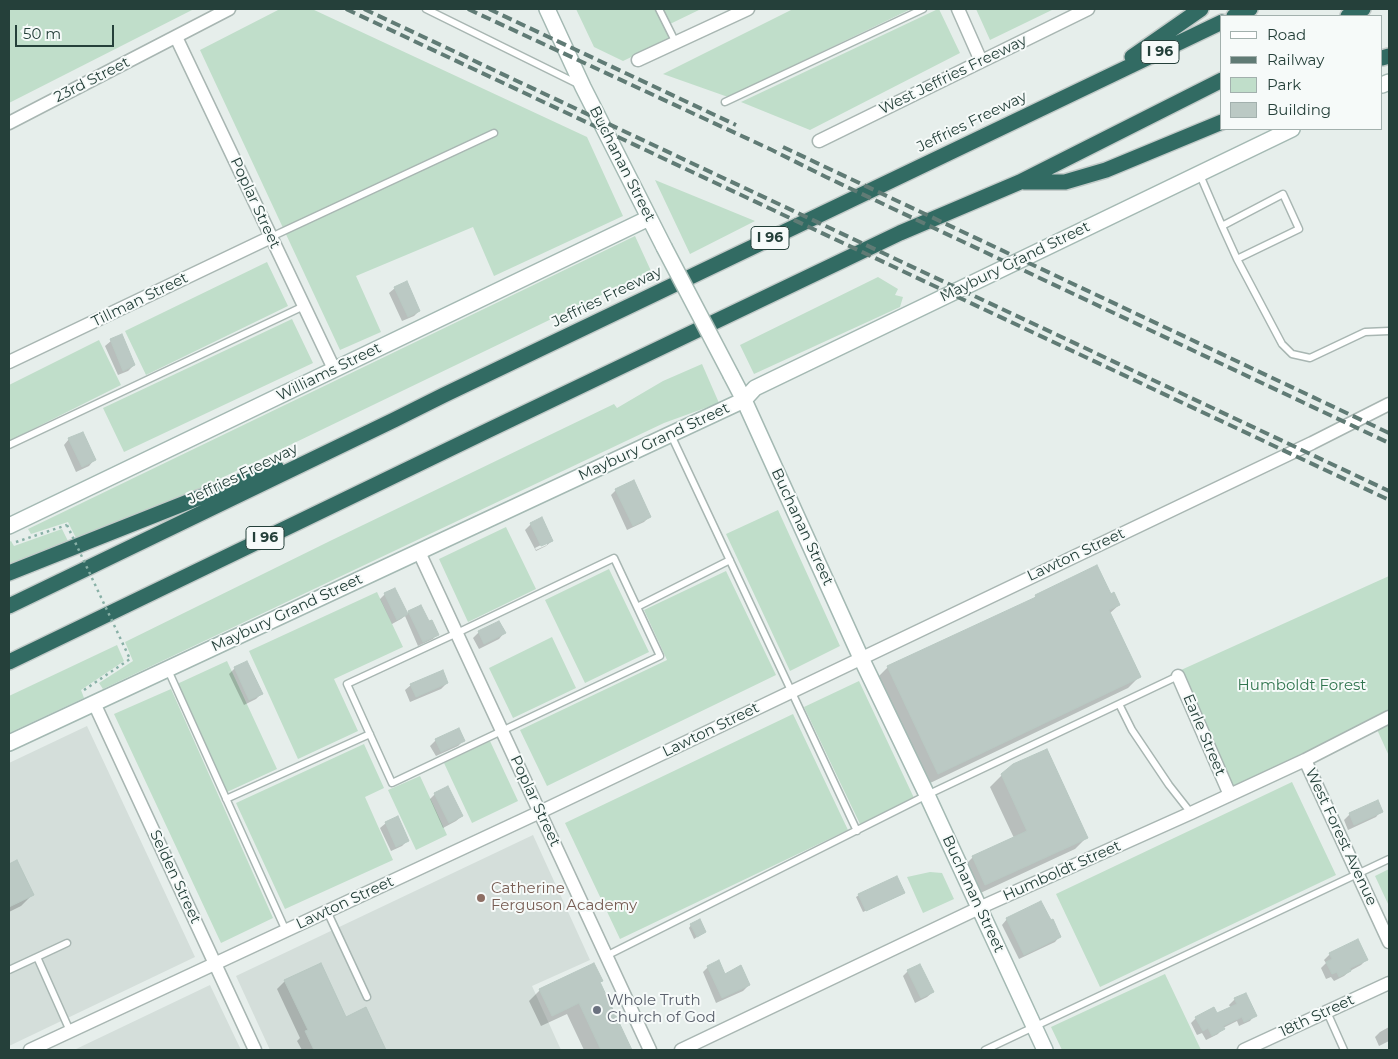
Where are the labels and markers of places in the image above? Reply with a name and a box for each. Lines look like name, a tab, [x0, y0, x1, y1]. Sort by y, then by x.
place label: Catherine Ferguson Academy	[491, 880, 637, 915]
marker: Catherine Ferguson Academy	[475, 892, 487, 904]
place label: Whole Truth Church of God	[607, 992, 716, 1027]
marker: Whole Truth Church of God	[591, 1004, 603, 1016]

